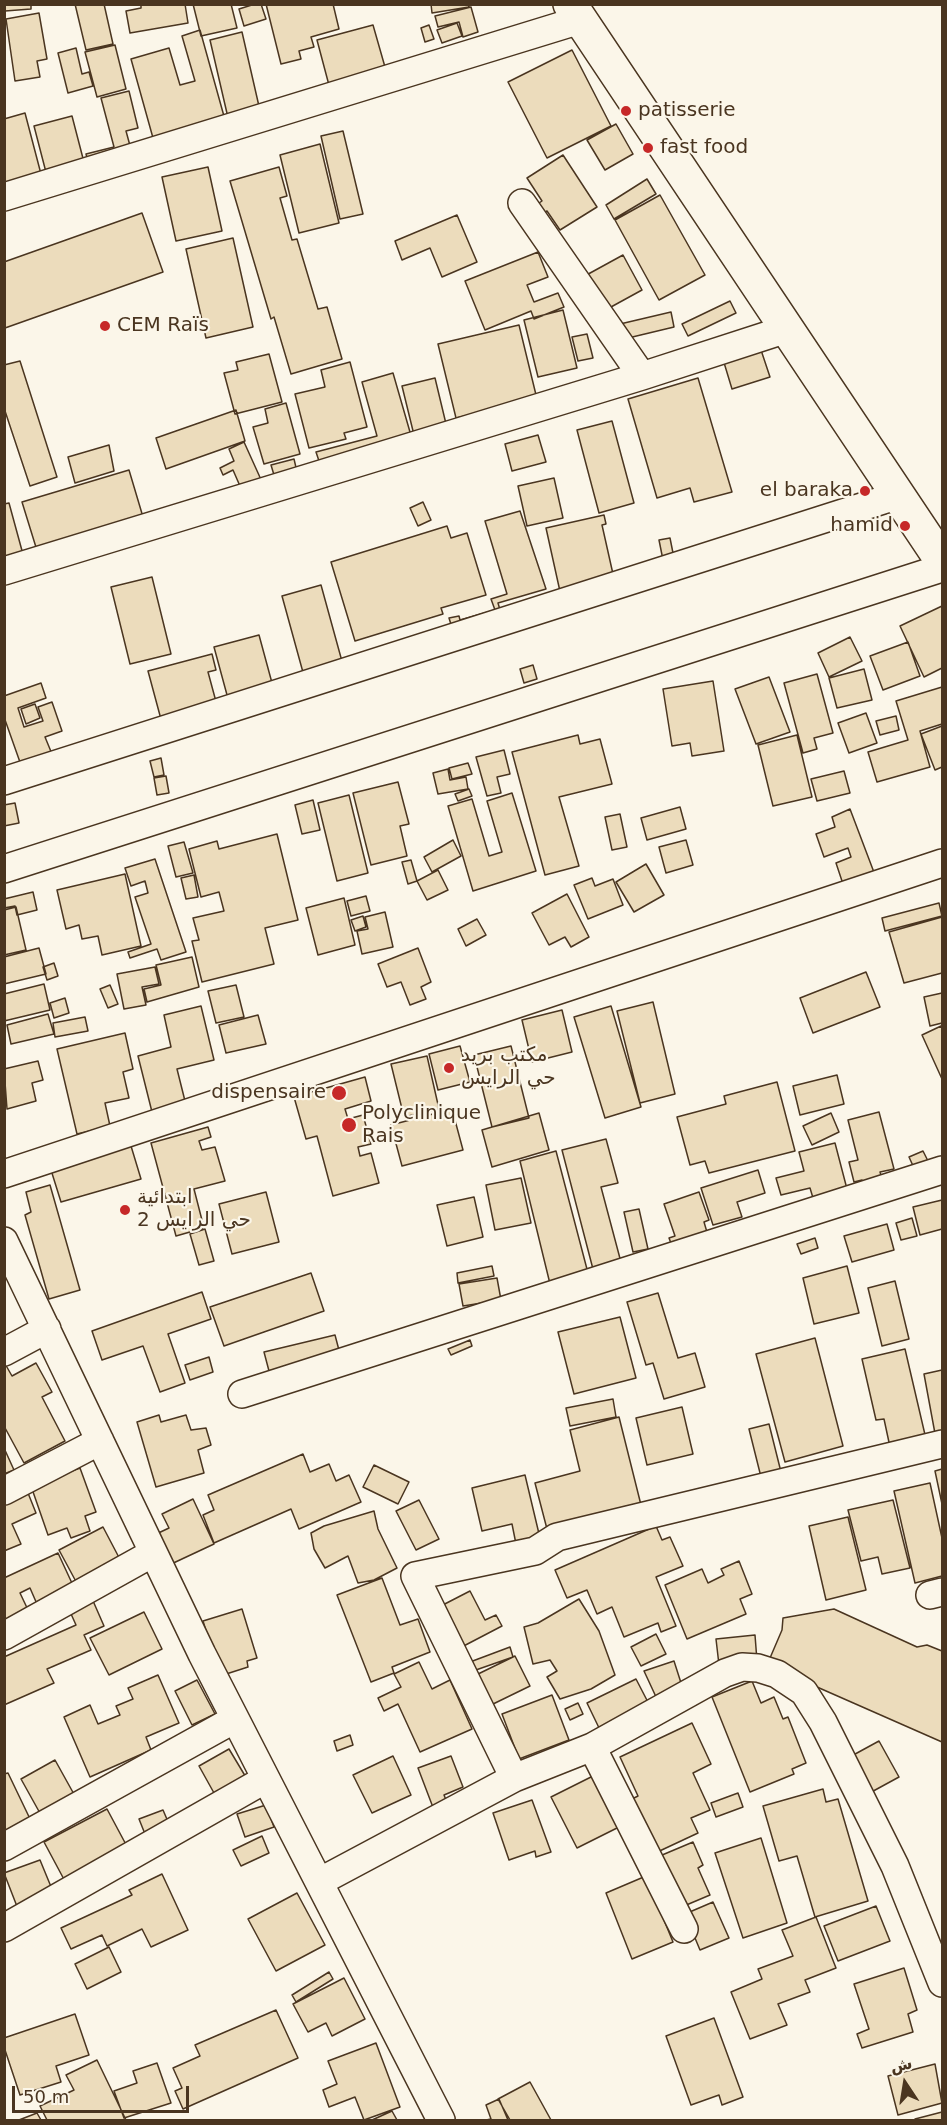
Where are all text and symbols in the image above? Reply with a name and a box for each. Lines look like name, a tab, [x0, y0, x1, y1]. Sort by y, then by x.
place label: patisserie	[638, 99, 736, 123]
marker: patisserie	[619, 104, 633, 118]
place label: fast food	[660, 136, 748, 160]
marker: fast food	[641, 141, 655, 155]
place label: CEM Raïs	[117, 314, 209, 338]
marker: CEM Raïs	[98, 319, 112, 333]
place label: el baraka	[760, 479, 853, 503]
marker: el baraka	[858, 484, 872, 498]
place label: hamid	[830, 514, 893, 538]
marker: hamid	[898, 519, 912, 533]
place label: مكتب بريد حي الرايس	[461, 1044, 556, 1091]
marker: مكتب بريد حي الرايس	[442, 1061, 456, 1075]
place label: dispensaire	[211, 1081, 326, 1105]
marker: dispensaire	[330, 1084, 348, 1102]
place label: Polyclinique Rais	[362, 1102, 481, 1149]
marker: Polyclinique Rais	[340, 1116, 358, 1134]
place label: ابتدائية حي الرايس 2	[137, 1186, 251, 1233]
marker: ابتدائية حي الرايس 2	[118, 1203, 132, 1217]
north arrow	[875, 2053, 935, 2113]
text: ش	[888, 2053, 914, 2076]
scale bar	[15, 2074, 192, 2112]
text: 50 m	[23, 2086, 69, 2107]

